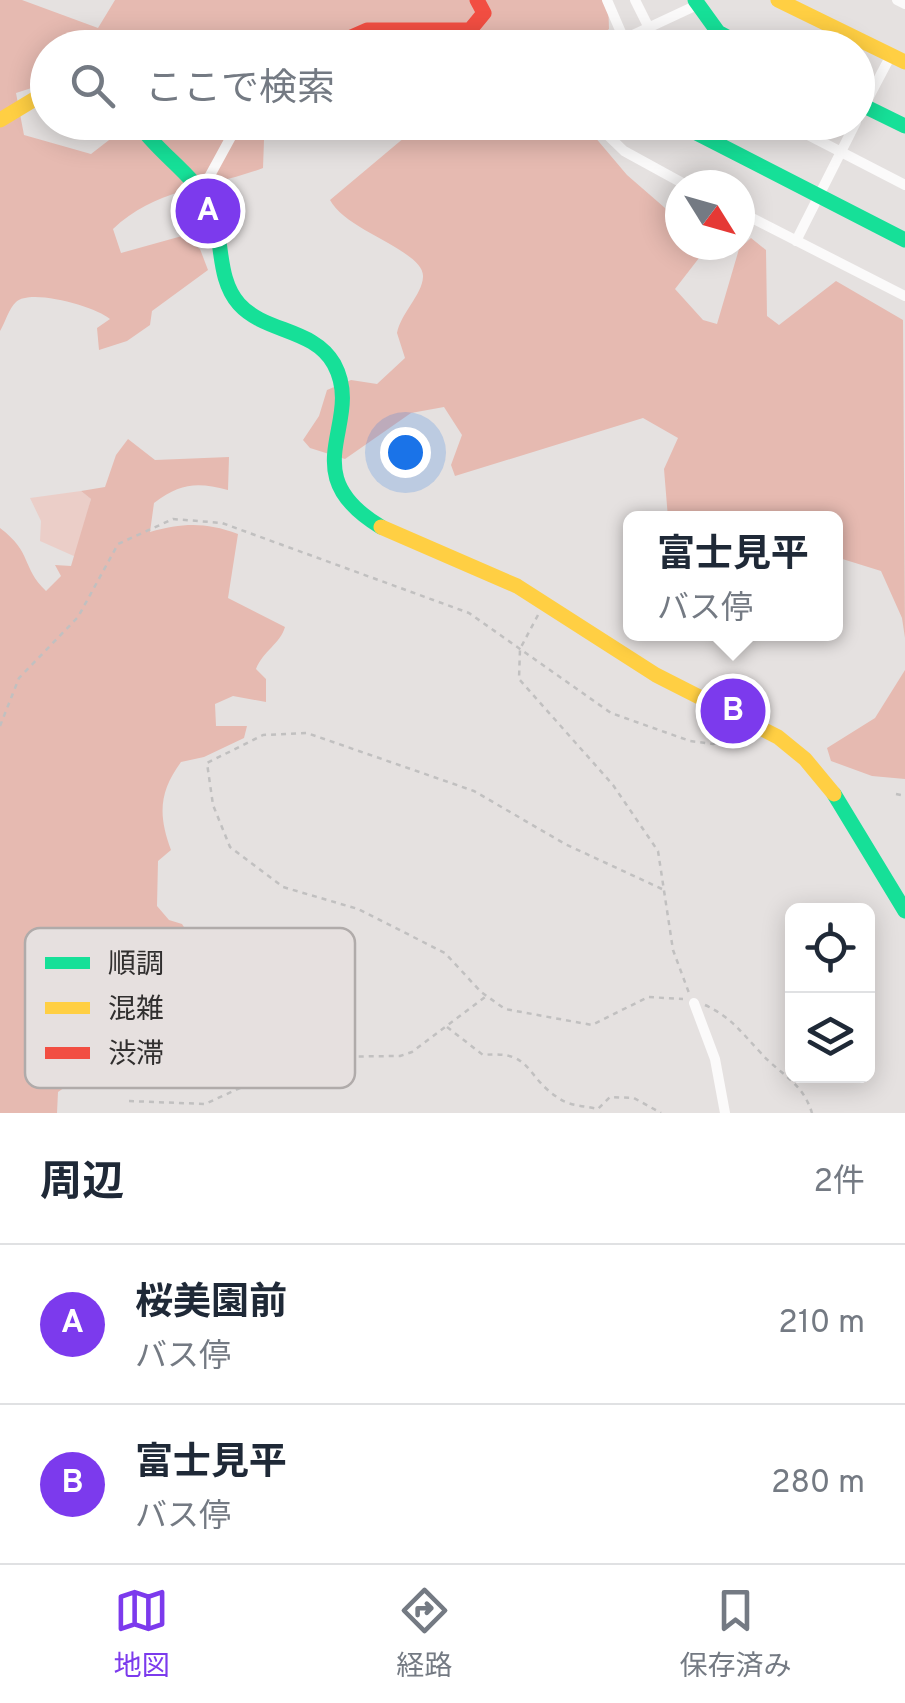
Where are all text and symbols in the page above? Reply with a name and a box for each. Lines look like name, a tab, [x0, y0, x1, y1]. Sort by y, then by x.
search box	[30, 30, 875, 140]
icon: search	[65, 58, 120, 113]
text: ここで検索	[145, 66, 335, 115]
north arrow	[665, 170, 755, 260]
pin: A	[176, 174, 240, 248]
your location	[380, 427, 431, 478]
popup	[623, 511, 843, 641]
text: 富士見平	[657, 532, 809, 581]
text: バス停	[657, 590, 753, 630]
pin: B	[700, 674, 766, 748]
map controls	[785, 903, 875, 1083]
button: locate	[785, 903, 875, 993]
legend	[25, 928, 355, 1088]
text: 順調	[108, 948, 164, 984]
text: 混雑	[108, 993, 164, 1029]
button: layers	[785, 993, 875, 1083]
text: 渋滞	[108, 1038, 164, 1074]
text: 周辺	[40, 1158, 124, 1211]
text: 2件	[813, 1163, 865, 1203]
text: 桜美園前	[135, 1280, 287, 1329]
text: A	[61, 1304, 84, 1344]
text: 210 m	[778, 1304, 865, 1344]
text: バス停	[135, 1338, 231, 1378]
text: 富士見平	[135, 1440, 287, 1489]
text: B	[61, 1464, 84, 1504]
text: 280 m	[771, 1464, 865, 1504]
text: バス停	[135, 1498, 231, 1538]
tab: 地図	[113, 1583, 170, 1686]
tab: 経路	[396, 1583, 453, 1686]
tab: 保存済み	[679, 1583, 792, 1686]

